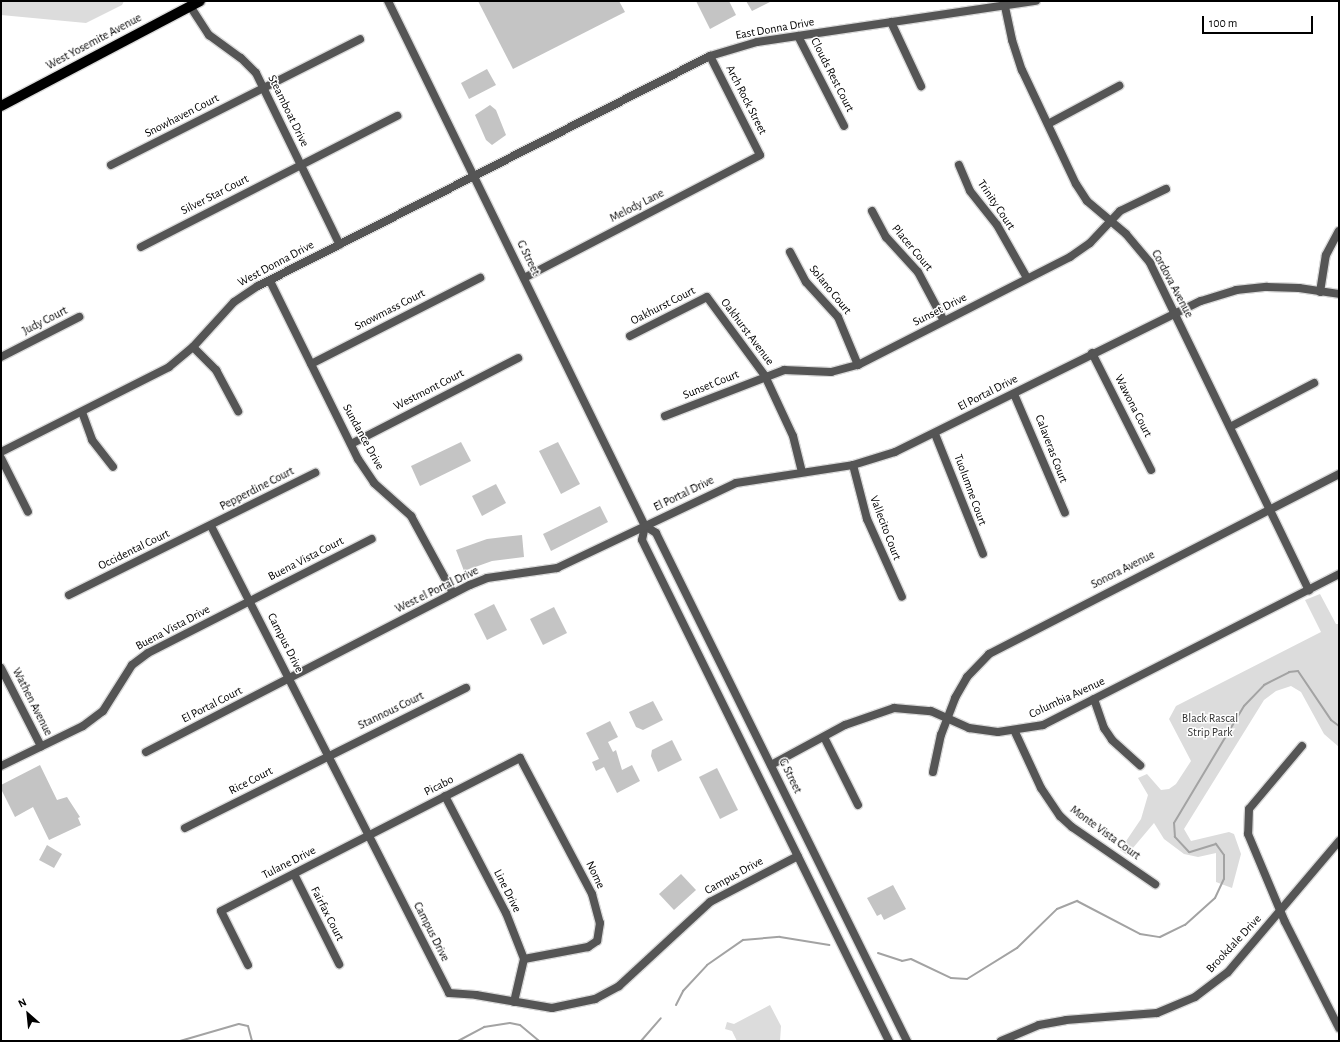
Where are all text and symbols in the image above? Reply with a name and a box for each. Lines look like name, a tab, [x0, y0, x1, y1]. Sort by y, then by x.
scale bar	[1204, 8, 1315, 34]
street label: West Yosemite Avenue	[44, 11, 144, 73]
street label: East Donna Drive	[735, 15, 815, 43]
text: 100 m	[1209, 17, 1237, 29]
street label: Clouds Rest Court	[807, 35, 857, 115]
street label: Arch Rock Street	[722, 63, 770, 137]
street label: Steamboat Drive	[264, 73, 312, 149]
street label: Snowhaven Court	[142, 91, 222, 141]
street label: Silver Star Court	[179, 172, 251, 218]
street label: Trinity Court	[974, 177, 1018, 233]
street label: Melody Lane	[607, 186, 667, 226]
street label: Placer Court	[888, 222, 936, 274]
street label: West Donna Drive	[235, 238, 317, 290]
street label: G Street	[513, 238, 543, 278]
street label: Cordova Avenue	[1148, 248, 1196, 320]
street label: Solano Court	[806, 262, 854, 318]
street label: Oakhurst Court	[628, 284, 698, 328]
street label: Snowmass Court	[352, 286, 428, 334]
street label: Sunset Drive	[911, 290, 969, 330]
street label: Oakhurst Avenue	[717, 296, 777, 368]
street label: Judy Court	[20, 304, 70, 338]
street label: Westmont Court	[391, 366, 467, 414]
street label: Sunset Court	[681, 367, 741, 403]
street label: El Portal Drive	[956, 372, 1020, 414]
street label: Wawona Court	[1111, 372, 1155, 440]
street label: Sundance Drive	[339, 402, 387, 472]
street label: Calaveras Court	[1031, 413, 1071, 485]
street label: Tuolumne Court	[950, 452, 990, 528]
street label: Pepperdine Court	[218, 464, 296, 514]
street label: El Portal Drive	[651, 473, 717, 515]
street label: Vallecito Court	[866, 494, 904, 562]
street label: Occidental Court	[96, 527, 172, 573]
street label: Buena Vista Court	[266, 534, 346, 584]
street label: Sonora Avenue	[1089, 548, 1157, 592]
street label: West el Portal Drive	[393, 564, 481, 616]
street label: Buena Vista Drive	[133, 602, 213, 654]
street label: Campus Drive	[264, 611, 306, 675]
street label: Wathen Avenue	[9, 666, 55, 738]
street label: Columbia Avenue	[1027, 674, 1107, 722]
street label: El Portal Court	[179, 684, 245, 726]
street label: Stannous Court	[356, 689, 426, 733]
park label: Black Rascal Strip Park	[1182, 712, 1238, 740]
street label: G Street	[775, 756, 805, 796]
street label: Rice Court	[227, 764, 275, 798]
street label: Picabo	[422, 772, 456, 800]
street label: Monte Vista Court	[1067, 803, 1143, 863]
street label: Tulane Drive	[260, 843, 318, 883]
street label: Campus Drive	[702, 854, 766, 898]
street label: Nome	[582, 859, 608, 891]
street label: Line Drive	[490, 867, 524, 915]
street label: Fairfax Court	[307, 884, 347, 944]
street label: Campus Drive	[410, 900, 452, 964]
street label: Brookdale Drive	[1203, 912, 1265, 976]
north arrow	[8, 994, 48, 1034]
text: N	[16, 996, 28, 1010]

